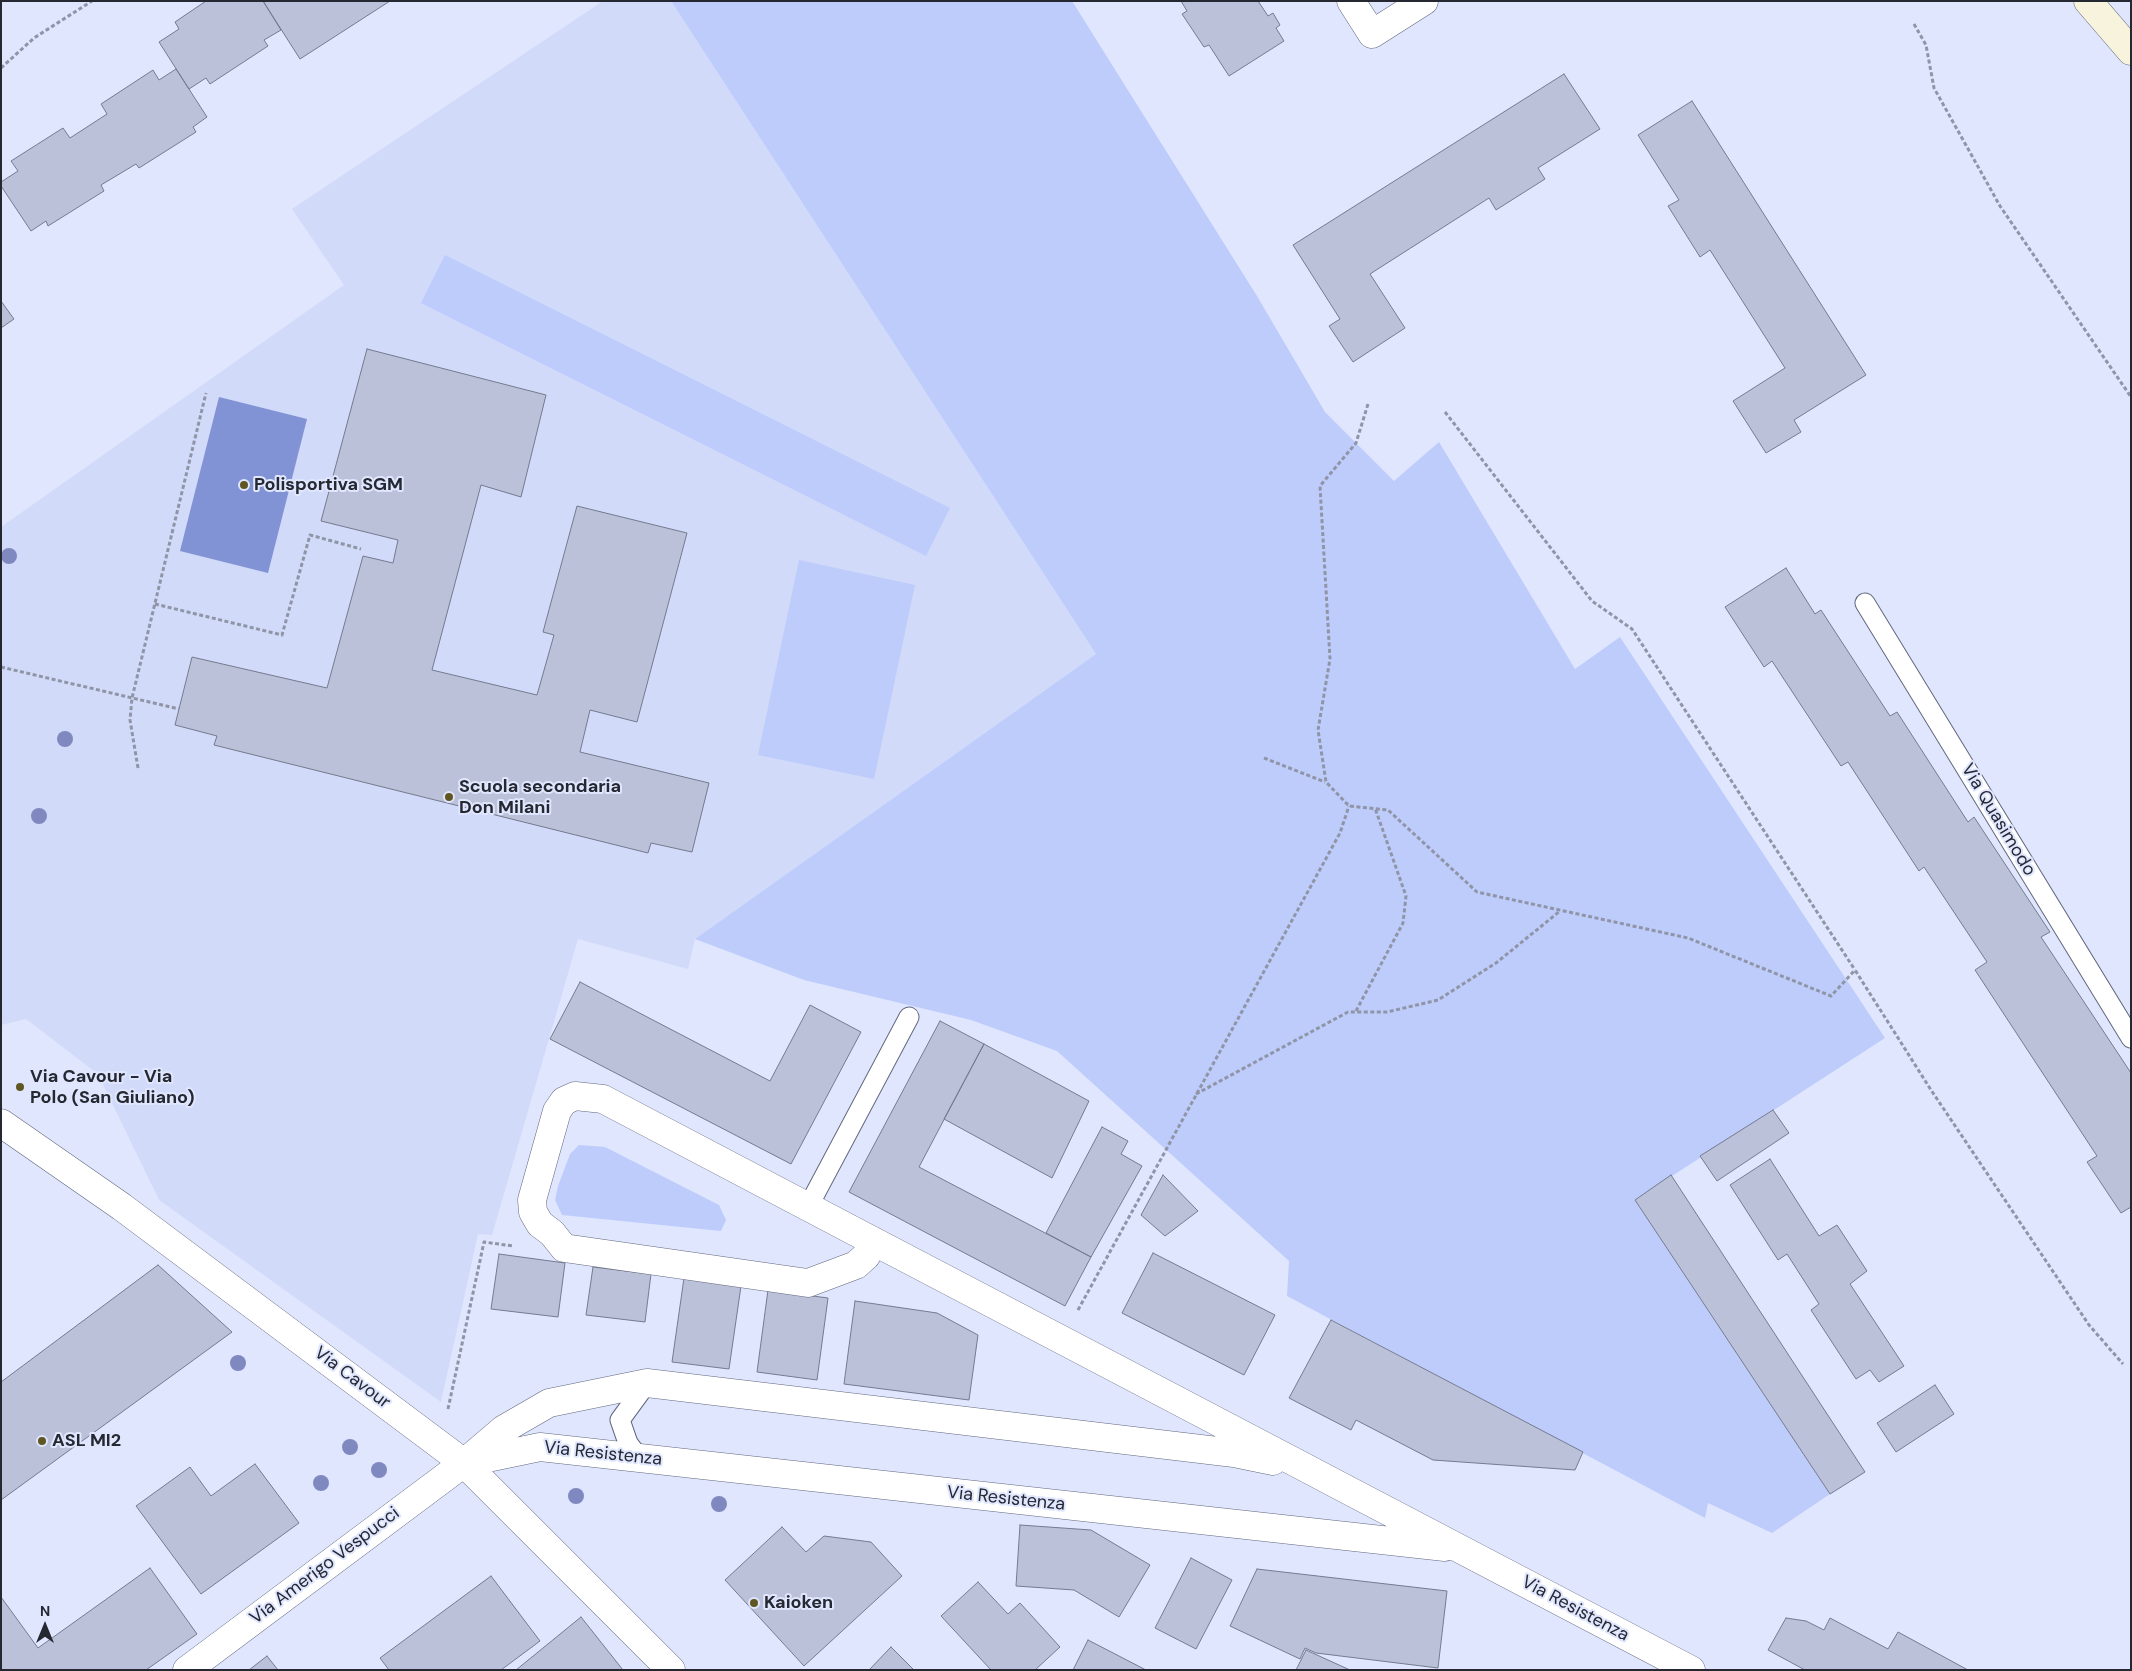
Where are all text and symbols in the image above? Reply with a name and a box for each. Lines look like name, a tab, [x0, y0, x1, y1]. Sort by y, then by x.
place label: Polisportiva SGM	[254, 474, 403, 496]
marker: Polisportiva SGM	[238, 479, 250, 491]
street label: Via Quasimodo	[1956, 760, 2040, 880]
place label: Scuola secondaria Don Milani	[459, 776, 621, 819]
marker: Scuola secondaria Don Milani	[443, 791, 455, 803]
place label: Via Cavour - Via Polo (San Giuliano)	[30, 1066, 194, 1108]
marker: Via Cavour - Via Polo (San Giuliano)	[14, 1081, 26, 1093]
street label: Via Cavour	[310, 1342, 394, 1414]
place label: ASL MI2	[52, 1430, 121, 1452]
marker: ASL MI2	[36, 1435, 48, 1447]
street label: Via Resistenza	[543, 1437, 663, 1471]
street label: Via Resistenza	[946, 1482, 1066, 1516]
street label: Via Amerigo Vespucci	[246, 1503, 404, 1629]
street label: Via Resistenza	[1518, 1572, 1632, 1646]
place label: Kaioken	[764, 1592, 833, 1614]
marker: Kaioken	[748, 1597, 760, 1609]
north arrow	[20, 1601, 70, 1651]
text: N	[40, 1602, 50, 1620]

